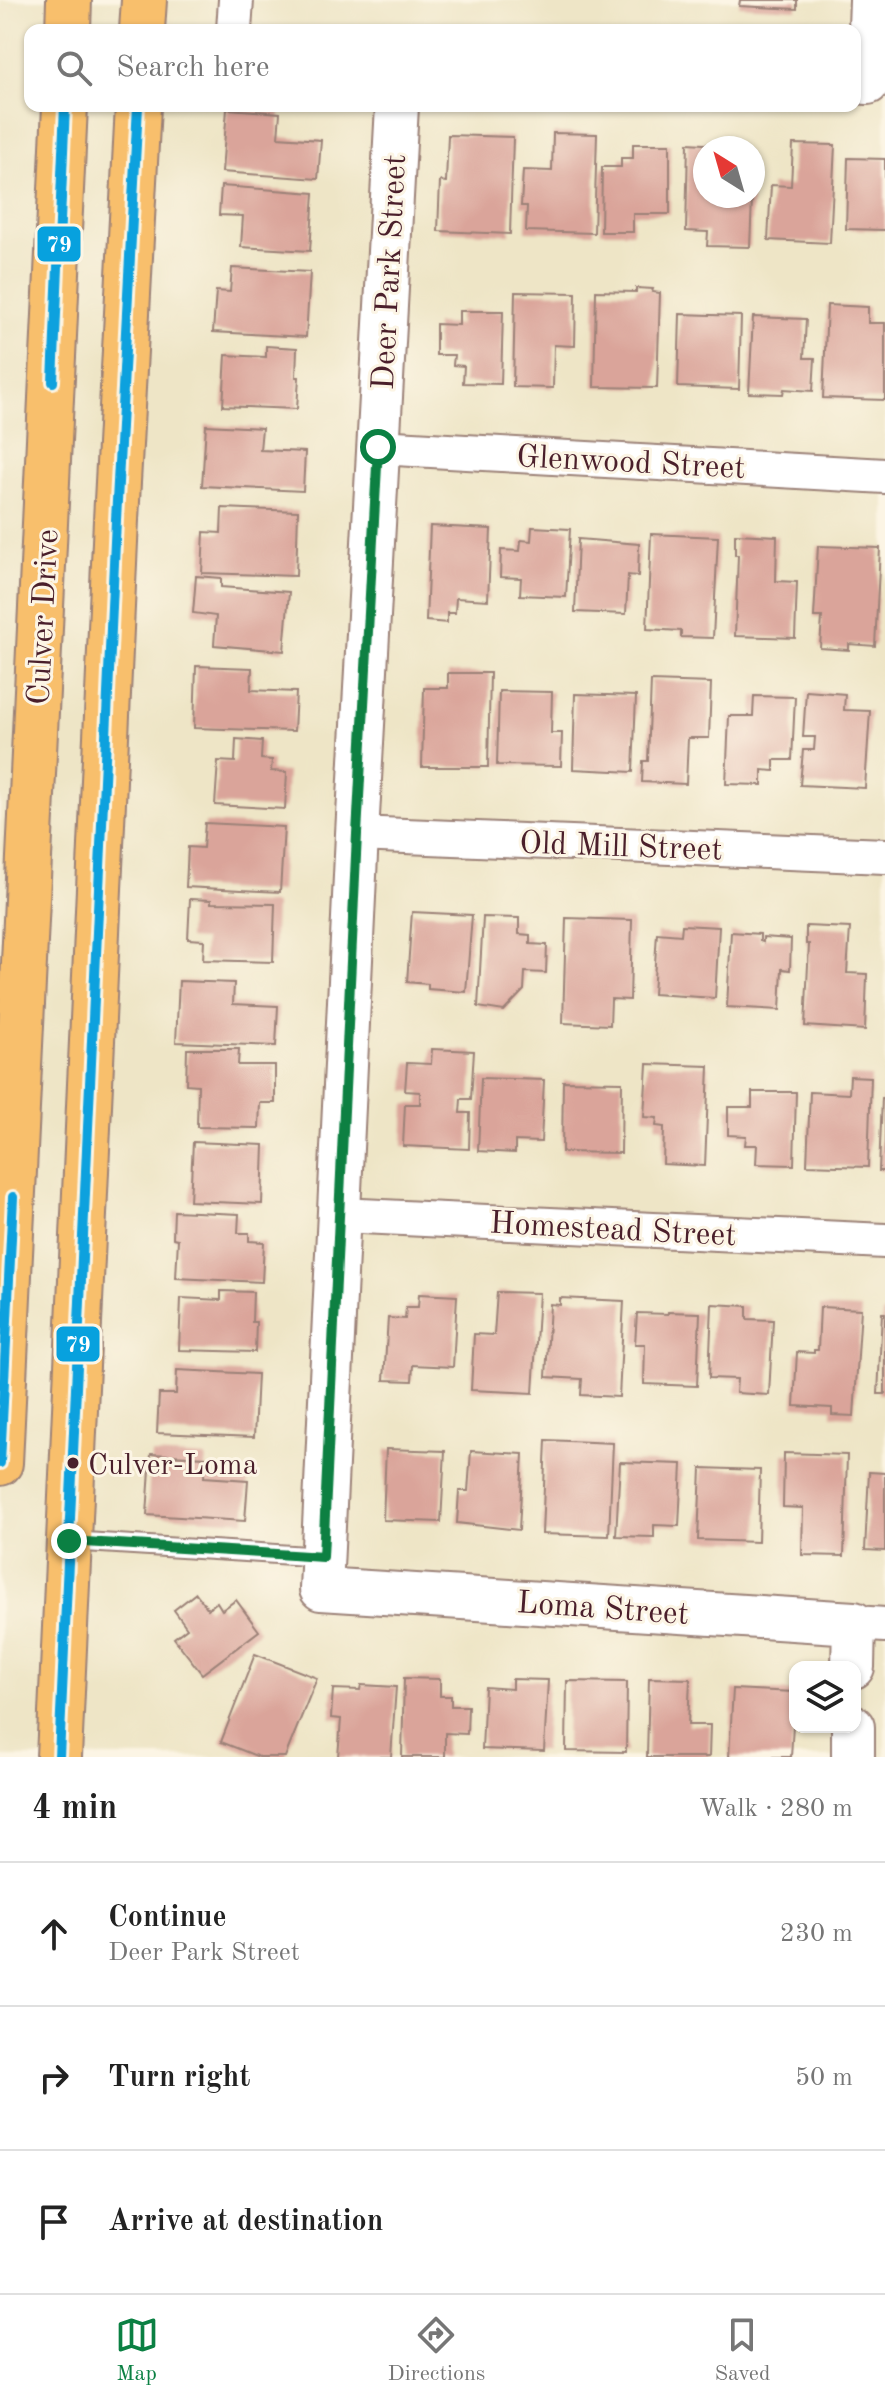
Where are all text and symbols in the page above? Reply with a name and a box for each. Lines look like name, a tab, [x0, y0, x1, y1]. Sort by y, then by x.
search box	[24, 24, 861, 112]
icon: search	[52, 46, 96, 90]
text: Search here	[116, 53, 270, 83]
north arrow	[693, 136, 765, 208]
street label: Deer Park Street	[369, 153, 413, 391]
line badge: 79	[36, 225, 82, 263]
text: 79	[46, 235, 72, 257]
route start	[360, 429, 396, 465]
street label: Glenwood Street	[516, 442, 746, 486]
street label: Culver Drive	[24, 528, 66, 706]
street label: Old Mill Street	[519, 828, 723, 868]
street label: Homestead Street	[489, 1209, 737, 1253]
line badge: 79	[55, 1325, 101, 1363]
text: 79	[65, 1335, 91, 1357]
place label: Culver-Loma	[88, 1451, 258, 1481]
marker: Culver-Loma	[65, 1455, 81, 1471]
route end	[51, 1523, 87, 1559]
street label: Loma Street	[516, 1588, 690, 1632]
map controls	[789, 1661, 861, 1733]
button: layers	[789, 1661, 861, 1733]
text: 4 min	[32, 1792, 117, 1826]
text: Walk · 280 m	[699, 1796, 853, 1822]
text: Continue	[108, 1903, 227, 1933]
icon: ahead	[32, 1912, 76, 1956]
text: 230 m	[780, 1921, 853, 1947]
text: Deer Park Street	[108, 1940, 300, 1966]
icon: right	[32, 2056, 76, 2100]
text: Turn right	[108, 2063, 250, 2093]
text: 50 m	[795, 2065, 853, 2091]
icon: arrive	[32, 2200, 76, 2244]
text: Arrive at destination	[108, 2207, 383, 2237]
tab: Map	[115, 2313, 159, 2388]
tab: Directions	[388, 2313, 485, 2388]
tab: Saved	[714, 2313, 770, 2388]

